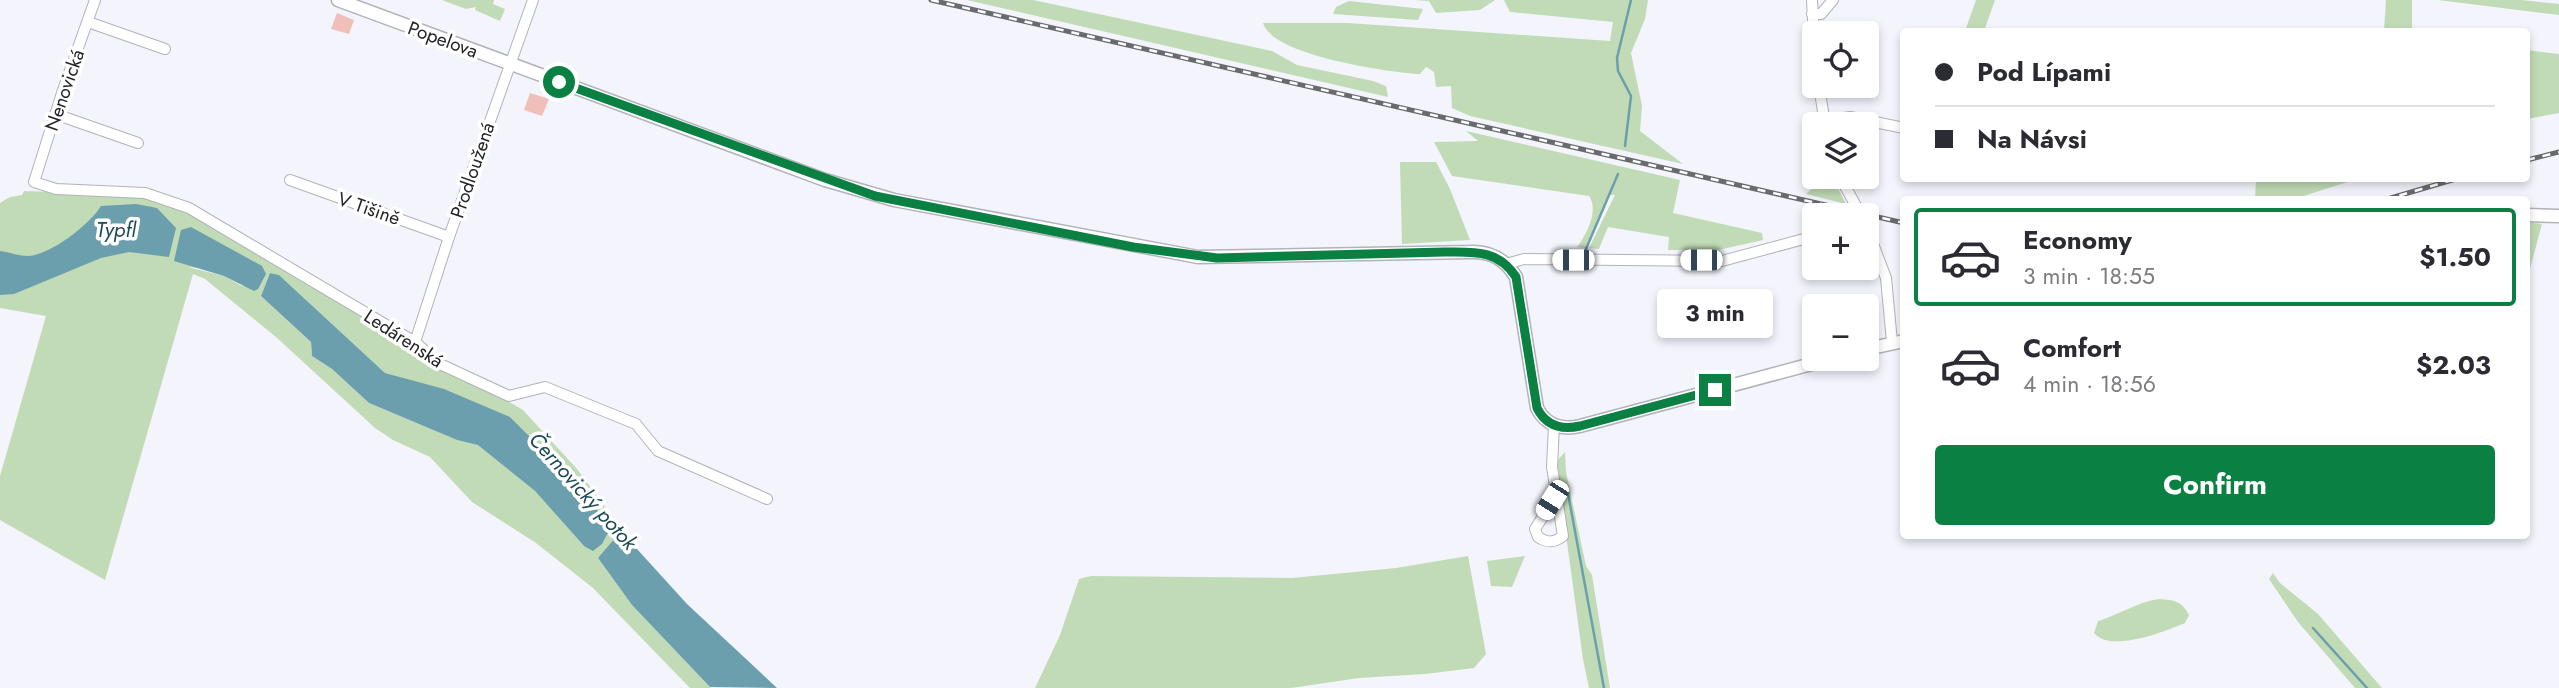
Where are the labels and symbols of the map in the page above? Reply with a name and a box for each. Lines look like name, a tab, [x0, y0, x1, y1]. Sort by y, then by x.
street label: Popelova	[404, 14, 482, 65]
street label: Nenovická	[38, 46, 91, 135]
route start	[543, 66, 575, 98]
street label: Prodloužená	[443, 119, 501, 222]
street label: V Tišině	[334, 185, 404, 232]
water label: Typfl	[96, 215, 137, 245]
car	[1553, 250, 1595, 271]
car	[1681, 250, 1723, 271]
callout: 3 min	[1657, 288, 1773, 338]
street label: Ledárenská	[359, 303, 449, 374]
route end	[1699, 374, 1731, 406]
water label: Černovický potok	[522, 425, 645, 557]
car	[1532, 477, 1573, 523]

